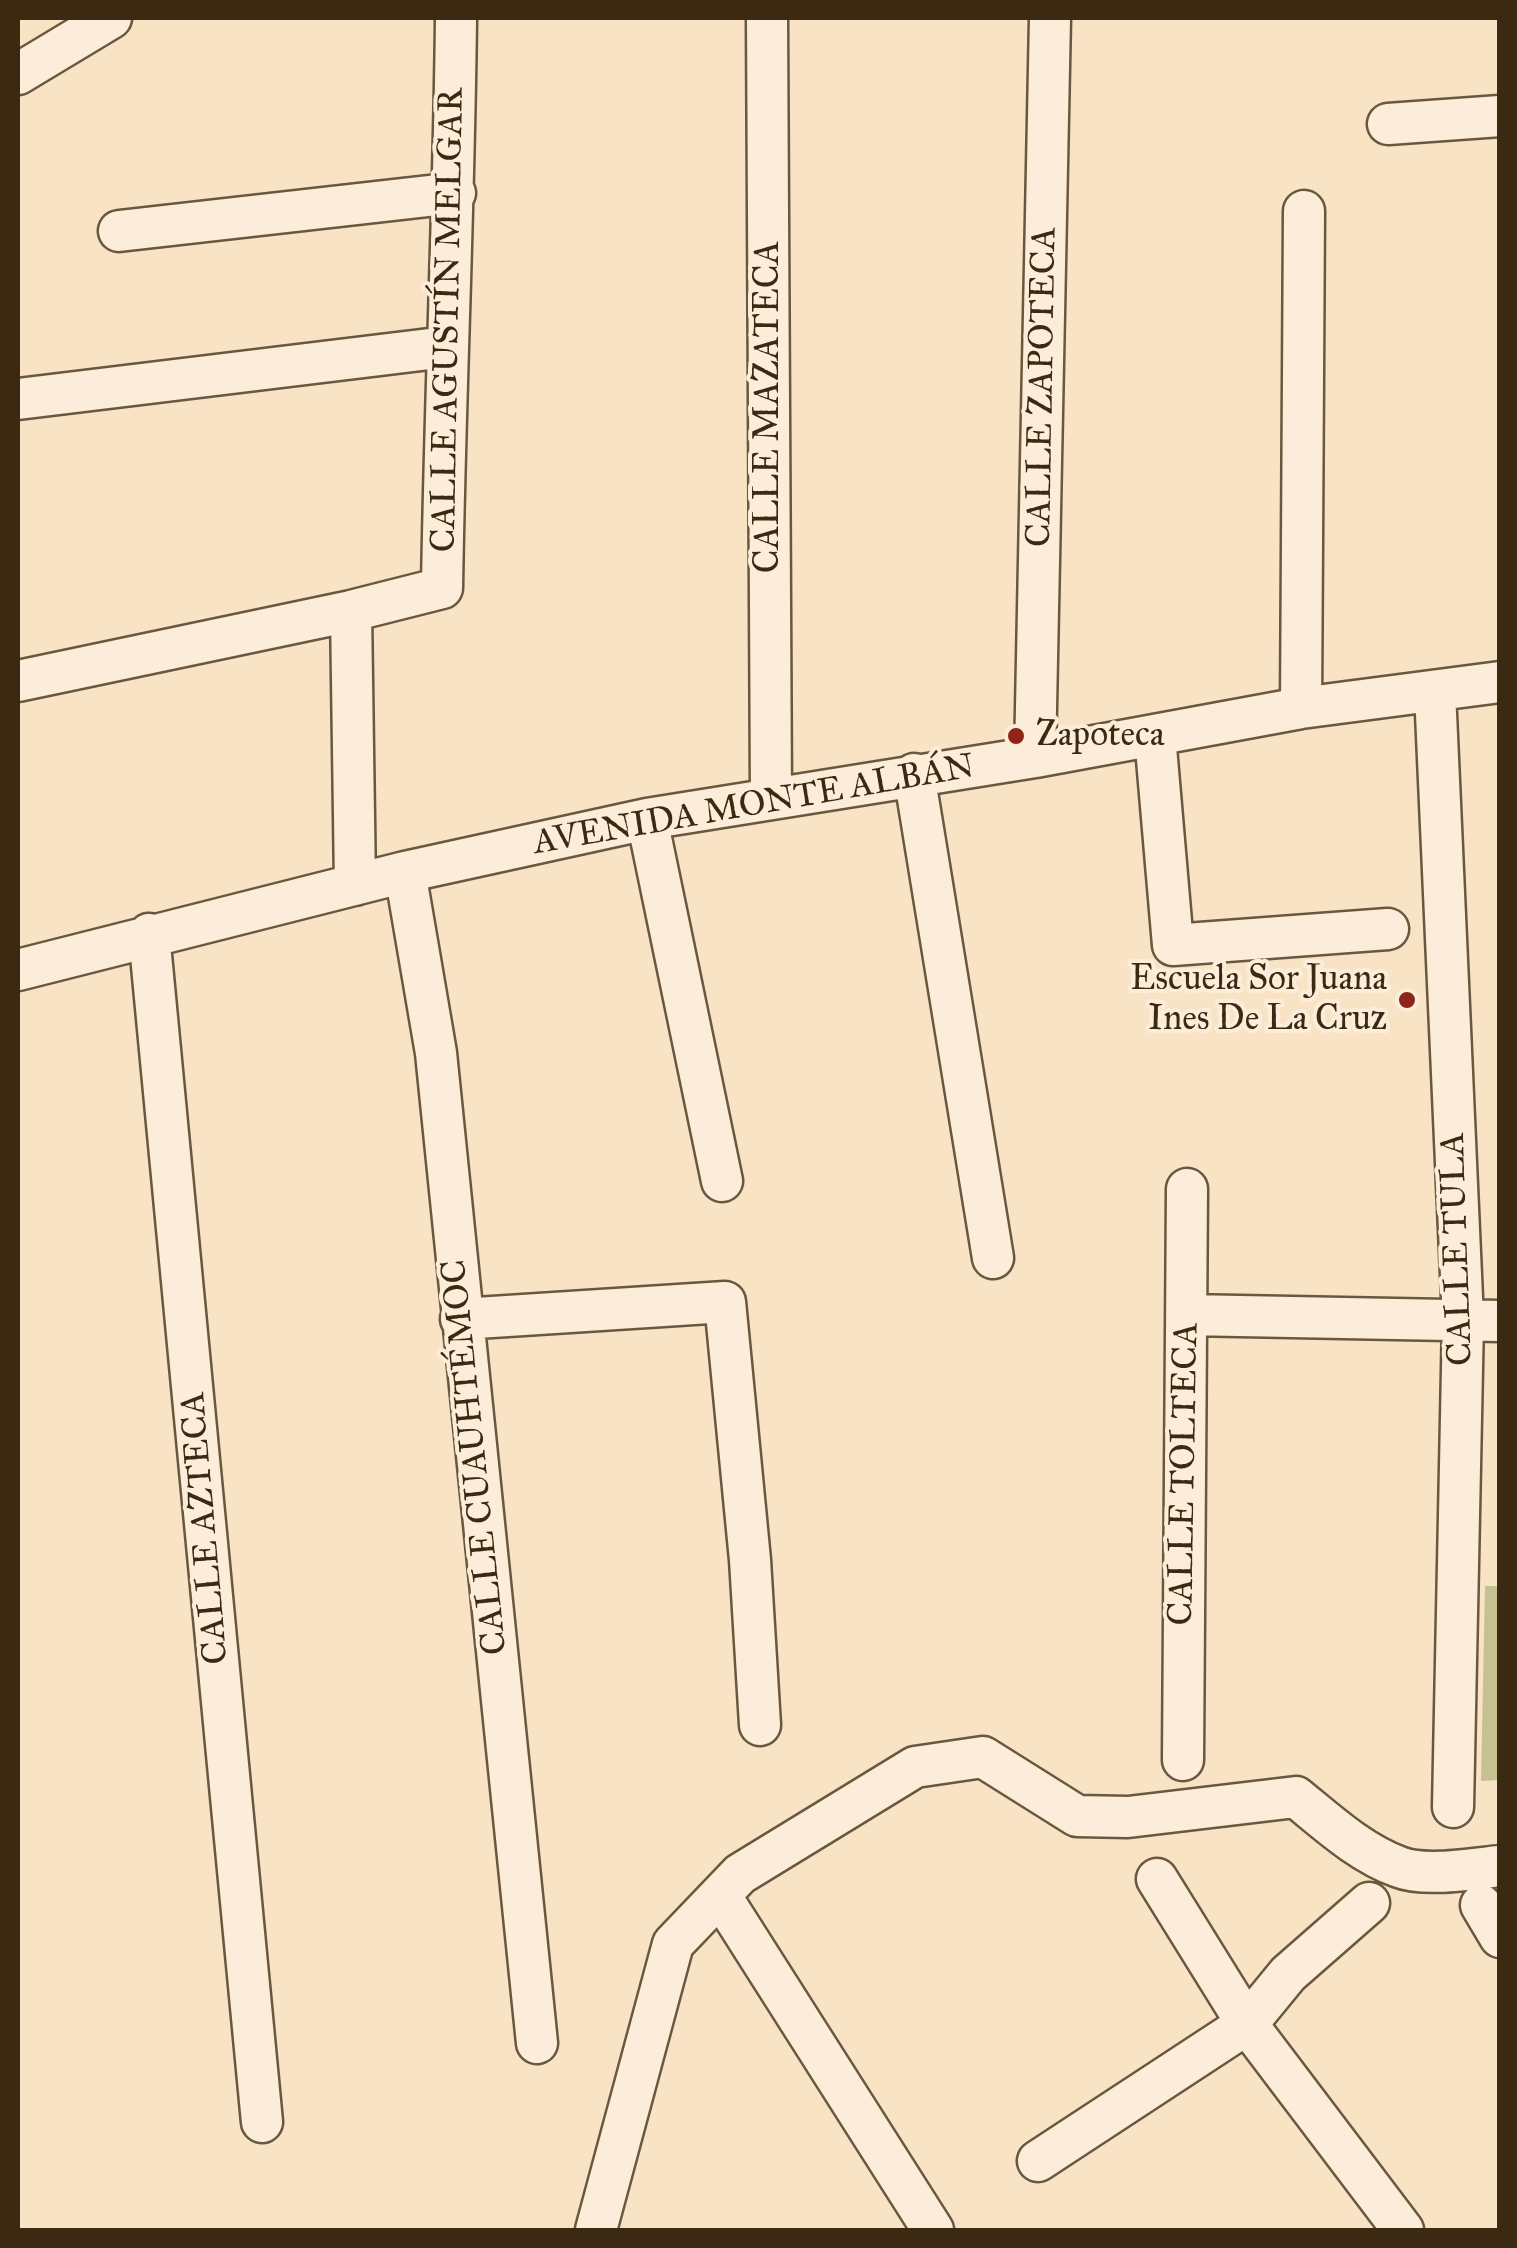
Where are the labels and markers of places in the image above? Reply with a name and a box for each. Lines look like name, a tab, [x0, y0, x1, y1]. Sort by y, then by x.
place label: Zapoteca	[1036, 715, 1165, 757]
marker: Zapoteca	[1005, 725, 1027, 747]
place label: Escuela Sor Juana Ines De La Cruz	[1130, 959, 1387, 1041]
marker: Escuela Sor Juana Ines De La Cruz	[1396, 989, 1418, 1011]

